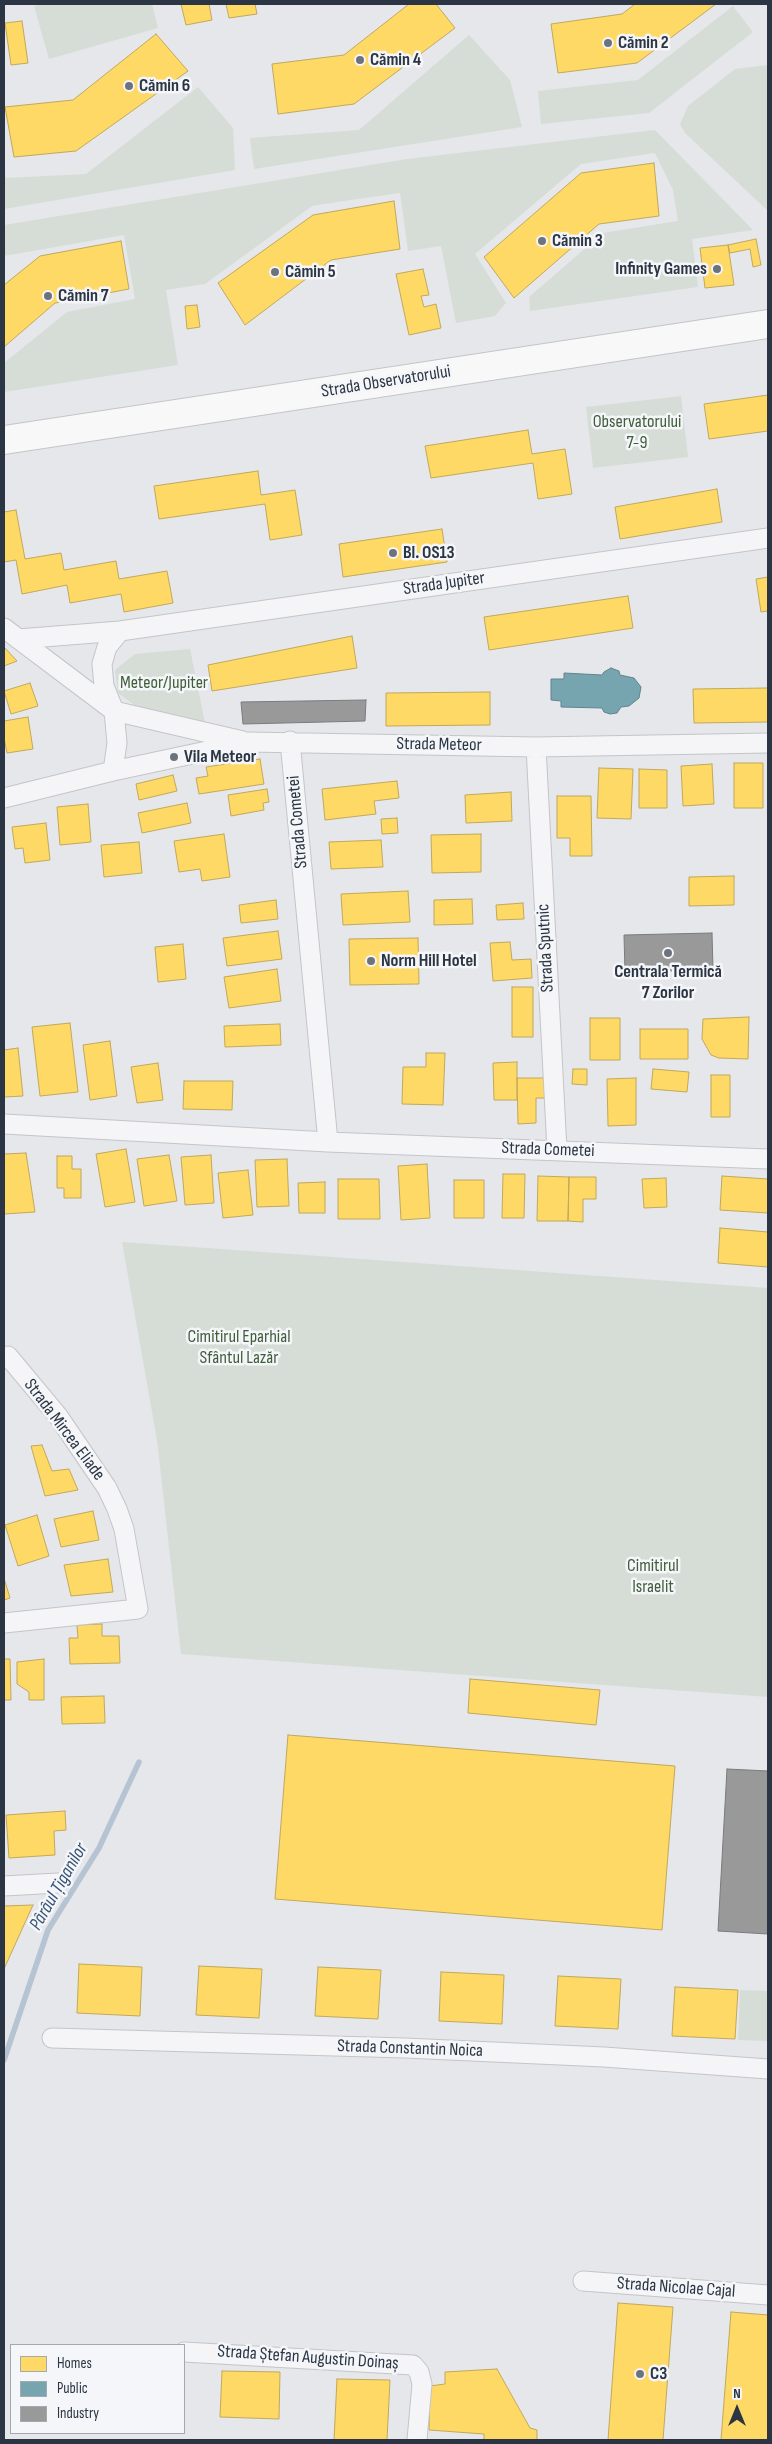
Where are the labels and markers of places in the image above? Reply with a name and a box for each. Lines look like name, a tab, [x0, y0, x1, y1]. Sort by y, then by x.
place label: Cămin 2	[618, 32, 669, 54]
marker: Cămin 2	[602, 37, 614, 49]
place label: Cămin 4	[370, 49, 421, 71]
marker: Cămin 4	[354, 54, 366, 66]
place label: Cămin 6	[139, 75, 190, 97]
marker: Cămin 6	[123, 80, 135, 92]
place label: Cămin 3	[552, 230, 603, 252]
marker: Cămin 3	[536, 235, 548, 247]
place label: Infinity Games	[615, 258, 707, 280]
place label: Cămin 5	[285, 261, 336, 283]
marker: Infinity Games	[711, 263, 723, 275]
marker: Cămin 5	[269, 266, 281, 278]
place label: Cămin 7	[58, 285, 109, 307]
marker: Cămin 7	[42, 290, 54, 302]
place label: Bl. OS13	[403, 542, 455, 564]
marker: Bl. OS13	[387, 547, 399, 559]
place label: Vila Meteor	[184, 746, 256, 768]
marker: Vila Meteor	[168, 751, 180, 763]
marker: Centrala Termică 7 Zorilor	[662, 947, 674, 959]
place label: Norm Hill Hotel	[381, 950, 477, 972]
marker: Norm Hill Hotel	[365, 955, 377, 967]
place label: Centrala Termică 7 Zorilor	[614, 961, 722, 1004]
place label: C3	[650, 2363, 667, 2385]
marker: C3	[634, 2368, 646, 2380]

